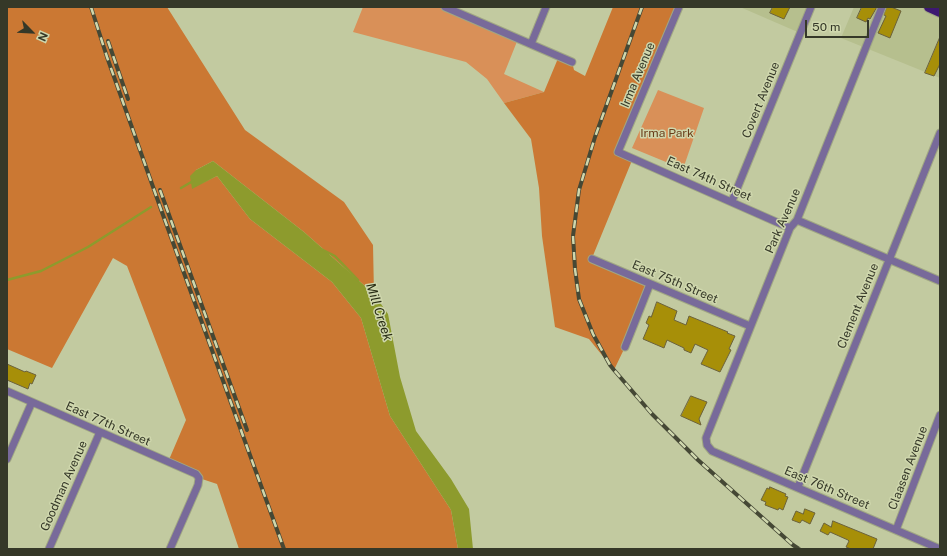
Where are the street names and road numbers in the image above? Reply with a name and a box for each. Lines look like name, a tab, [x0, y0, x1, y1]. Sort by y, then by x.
street label: Irma Avenue	[618, 40, 658, 110]
street label: Covert Avenue	[739, 60, 783, 140]
street label: East 74th Street	[664, 154, 754, 204]
street label: Park Avenue	[762, 186, 804, 256]
street label: East 75th Street	[630, 257, 720, 307]
street label: Clement Avenue	[834, 261, 882, 351]
street label: East 77th Street	[63, 399, 153, 449]
street label: Claasen Avenue	[885, 424, 931, 512]
street label: Goodman Avenue	[38, 438, 90, 534]
street label: East 76th Street	[782, 464, 872, 512]

